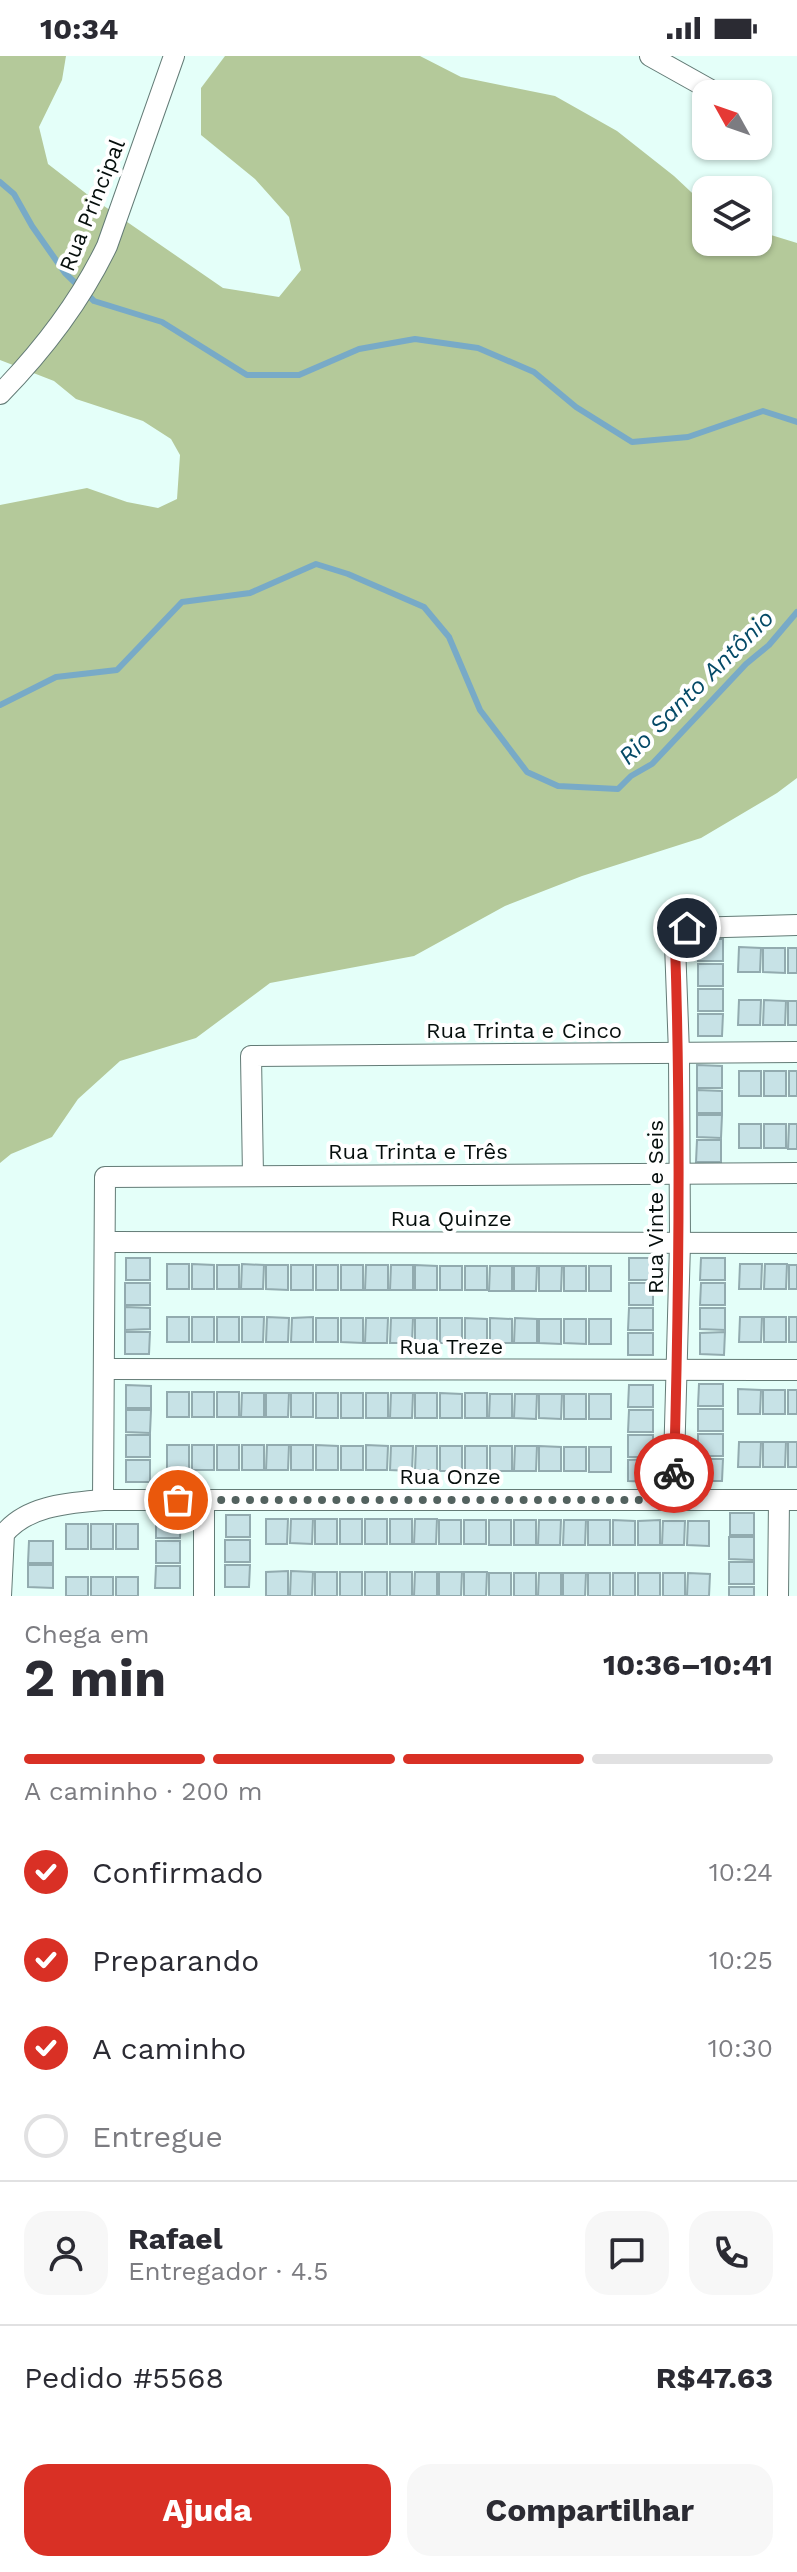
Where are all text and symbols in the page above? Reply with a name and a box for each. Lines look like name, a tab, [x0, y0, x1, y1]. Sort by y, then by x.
text: 10:34	[40, 11, 118, 46]
north arrow	[692, 80, 772, 160]
map controls	[692, 80, 772, 256]
street label: Rua Principal	[54, 135, 130, 275]
button: layers	[692, 176, 772, 256]
water label: Rio Santo Antônio	[613, 604, 779, 770]
pin	[653, 894, 721, 962]
icon: home	[665, 906, 709, 950]
street label: Rua Trinta e Cinco	[426, 1018, 622, 1043]
street label: Rua Vinte e Seis	[643, 1120, 668, 1294]
street label: Rua Trinta e Três	[328, 1139, 508, 1164]
street label: Rua Quinze	[390, 1206, 512, 1231]
street label: Rua Treze	[399, 1334, 503, 1359]
courier	[634, 1433, 714, 1513]
icon: bike	[652, 1451, 696, 1495]
street label: Rua Onze	[399, 1464, 501, 1489]
pin	[144, 1466, 212, 1534]
icon: bag	[156, 1478, 200, 1522]
text: Chega em	[24, 1619, 150, 1649]
text: 10:36–10:41	[603, 1647, 773, 1682]
text: 2 min	[24, 1648, 166, 1709]
text: A caminho · 200 m	[24, 1776, 263, 1806]
icon: check	[24, 1850, 68, 1894]
text: Confirmado	[92, 1855, 263, 1890]
text: 10:24	[709, 1857, 773, 1887]
icon: check	[24, 1938, 68, 1982]
text: Preparando	[92, 1943, 259, 1978]
text: 10:25	[709, 1945, 773, 1975]
icon: check	[24, 2026, 68, 2070]
text: A caminho	[92, 2031, 246, 2066]
text: 10:30	[708, 2033, 773, 2063]
text: Entregue	[92, 2119, 223, 2154]
button: person	[24, 2211, 108, 2295]
button: chat	[585, 2211, 669, 2295]
button: phone	[689, 2211, 773, 2295]
text: Rafael	[128, 2221, 223, 2256]
text: Entregador · 4.5	[128, 2256, 328, 2286]
text: Pedido #5568	[24, 2360, 224, 2395]
text: R$47.63	[656, 2360, 773, 2395]
button: Ajuda	[24, 2464, 391, 2556]
button: Compartilhar	[407, 2464, 773, 2556]

